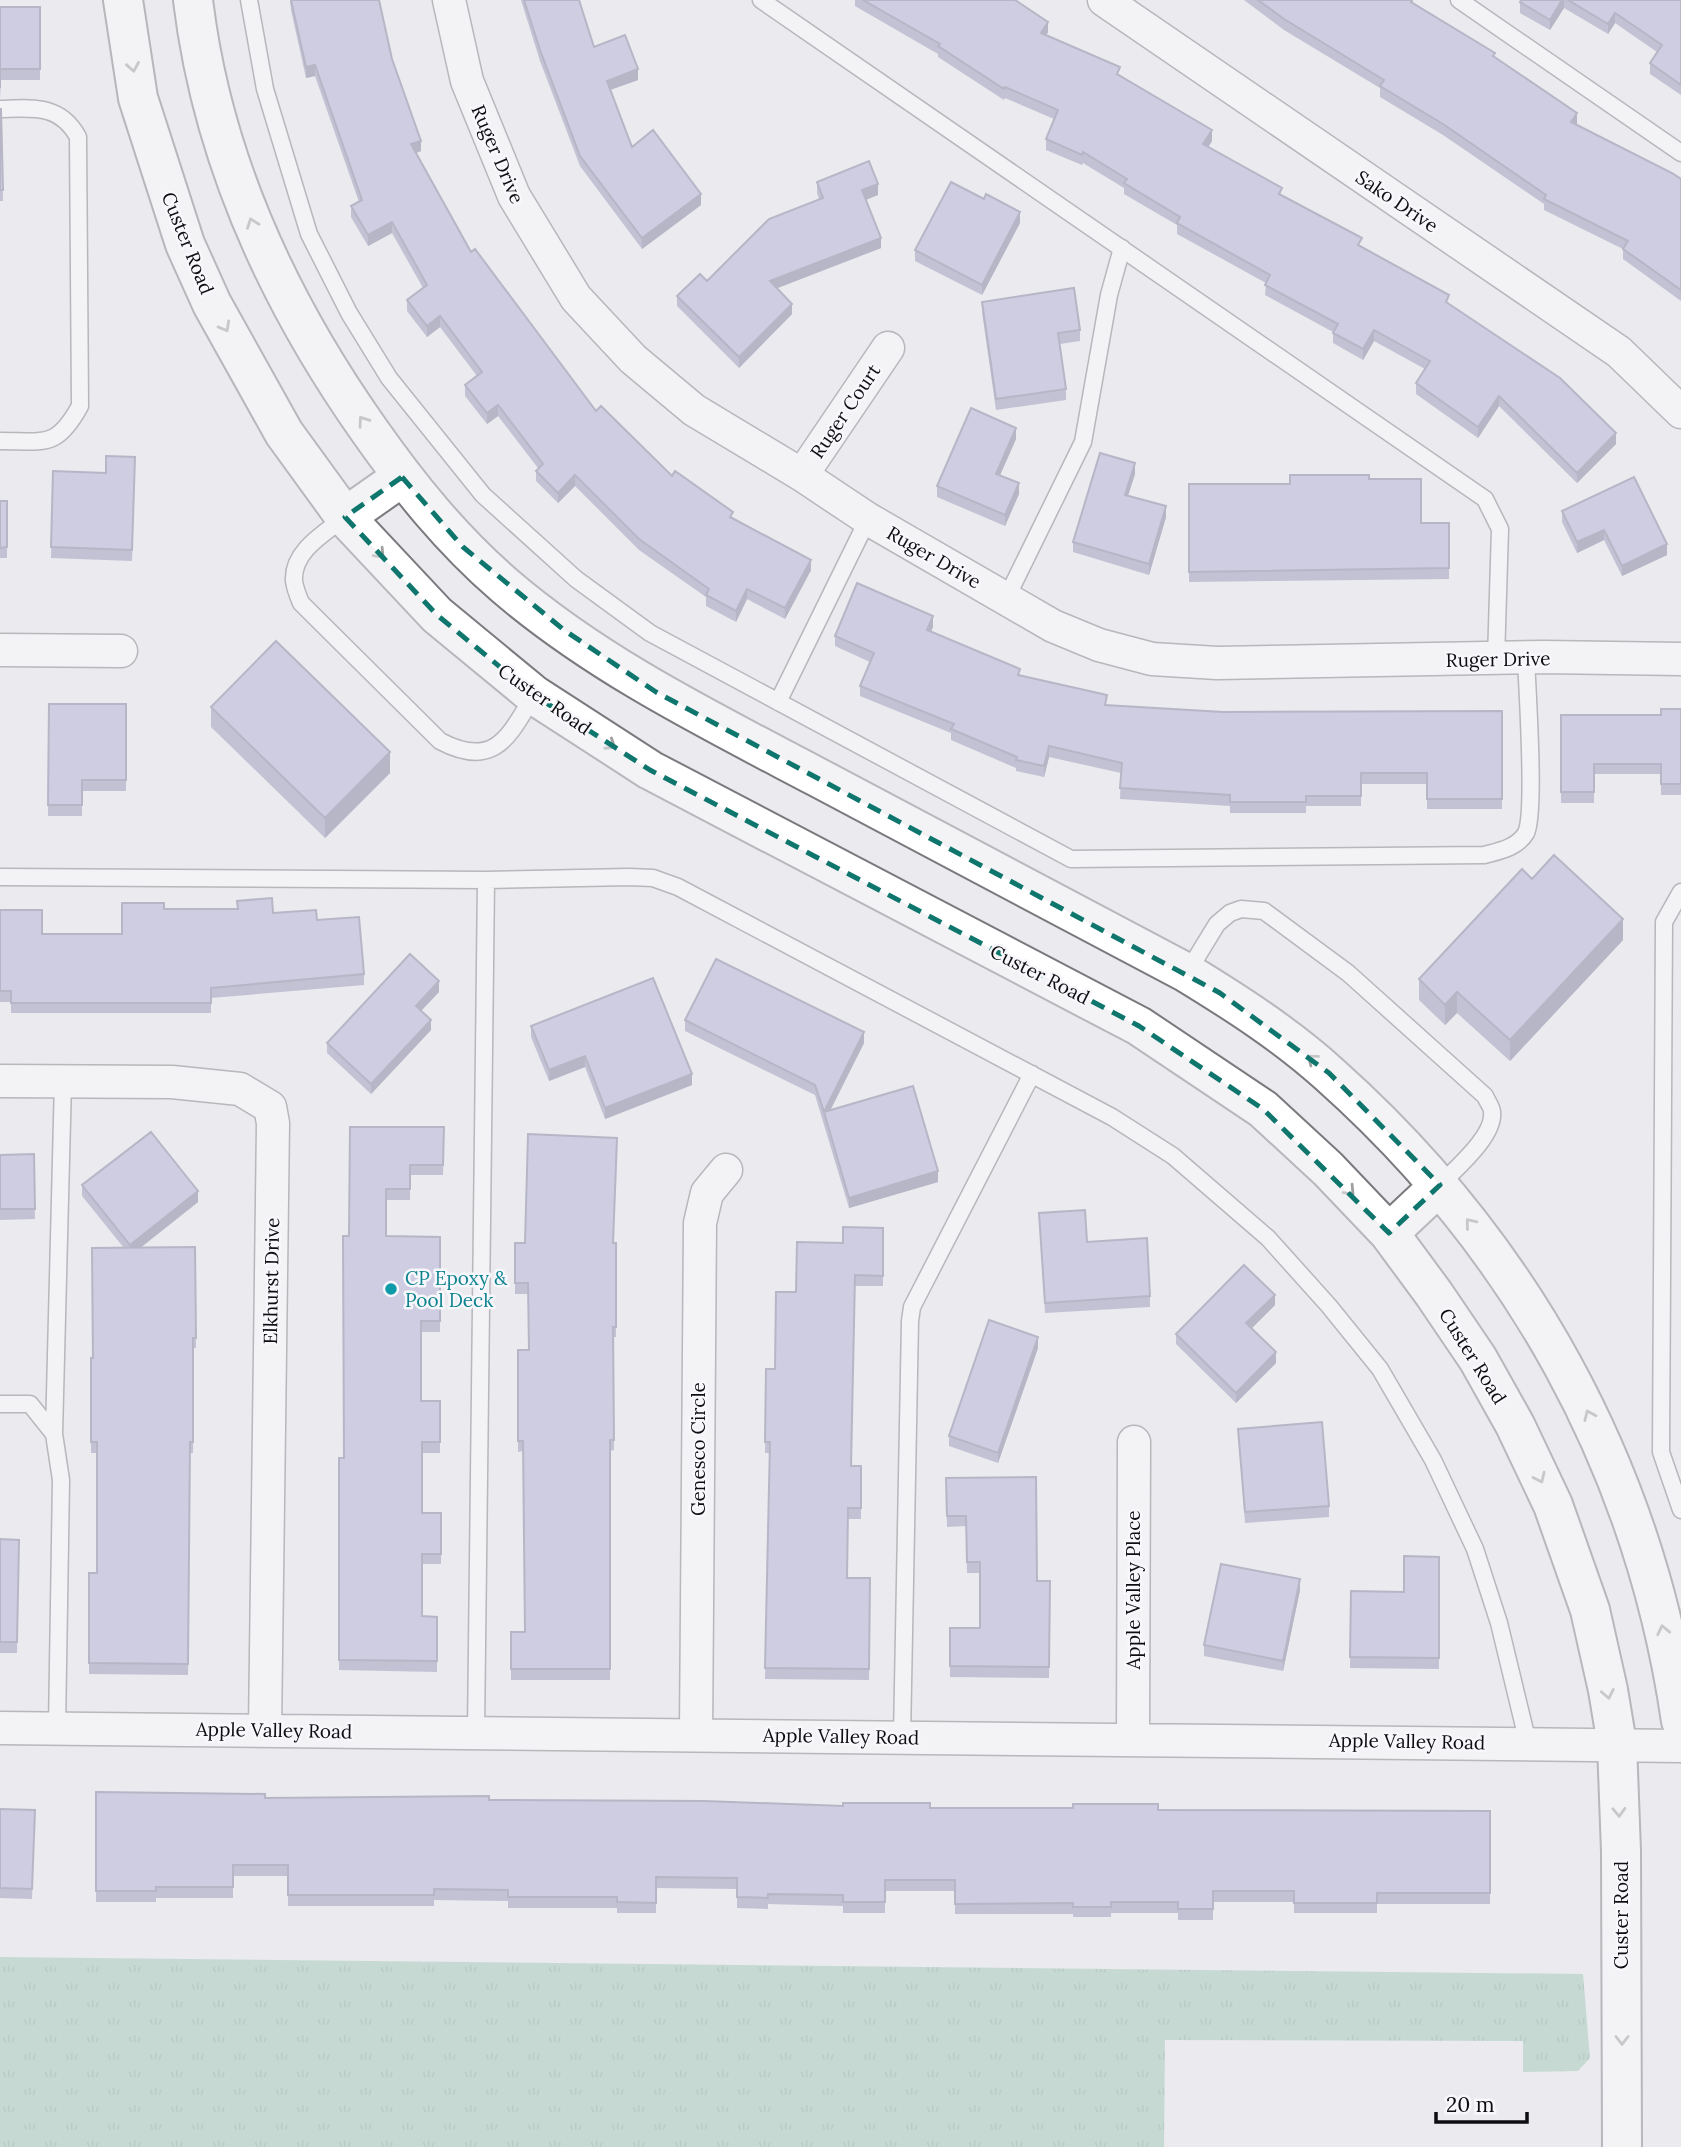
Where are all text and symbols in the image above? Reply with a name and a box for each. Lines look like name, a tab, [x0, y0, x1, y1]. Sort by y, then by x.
one-way arrow	[125, 61, 140, 73]
street label: Ruger Drive	[466, 101, 530, 207]
street label: Sako Drive	[1351, 165, 1443, 237]
street label: Custer Road	[157, 188, 219, 298]
one-way arrow	[247, 217, 261, 229]
one-way arrow	[217, 320, 230, 332]
street label: Ruger Court	[805, 359, 886, 463]
one-way arrow	[359, 416, 371, 429]
street label: Ruger Drive	[883, 520, 985, 594]
one-way arrow	[372, 546, 385, 559]
street label: Ruger Drive	[1445, 646, 1551, 672]
street label: Custer Road	[494, 658, 596, 740]
one-way arrow	[604, 737, 617, 750]
street label: Custer Road	[986, 939, 1094, 1009]
one-way arrow	[1307, 1055, 1319, 1068]
one-way arrow	[1341, 1183, 1354, 1196]
street label: Elkhurst Drive	[258, 1217, 284, 1345]
one-way arrow	[1465, 1218, 1478, 1230]
place label: CP Epoxy & Pool Deck	[405, 1266, 508, 1312]
marker: CP Epoxy & Pool Deck	[383, 1281, 399, 1297]
street label: Custer Road	[1434, 1304, 1512, 1408]
street label: Genesco Circle	[686, 1382, 710, 1516]
one-way arrow	[1583, 1410, 1597, 1422]
one-way arrow	[1532, 1470, 1546, 1483]
street label: Apple Valley Place	[1121, 1510, 1145, 1671]
one-way arrow	[1657, 1624, 1671, 1636]
one-way arrow	[1600, 1688, 1615, 1700]
street label: Apple Valley Road	[195, 1717, 352, 1743]
street label: Apple Valley Road	[762, 1723, 919, 1749]
street label: Apple Valley Road	[1328, 1728, 1485, 1754]
one-way arrow	[1612, 1807, 1627, 1818]
street label: Custer Road	[1609, 1861, 1633, 1969]
one-way arrow	[1614, 2035, 1630, 2045]
scale bar	[1436, 2080, 1527, 2124]
text: 20 m	[1446, 2091, 1495, 2118]

